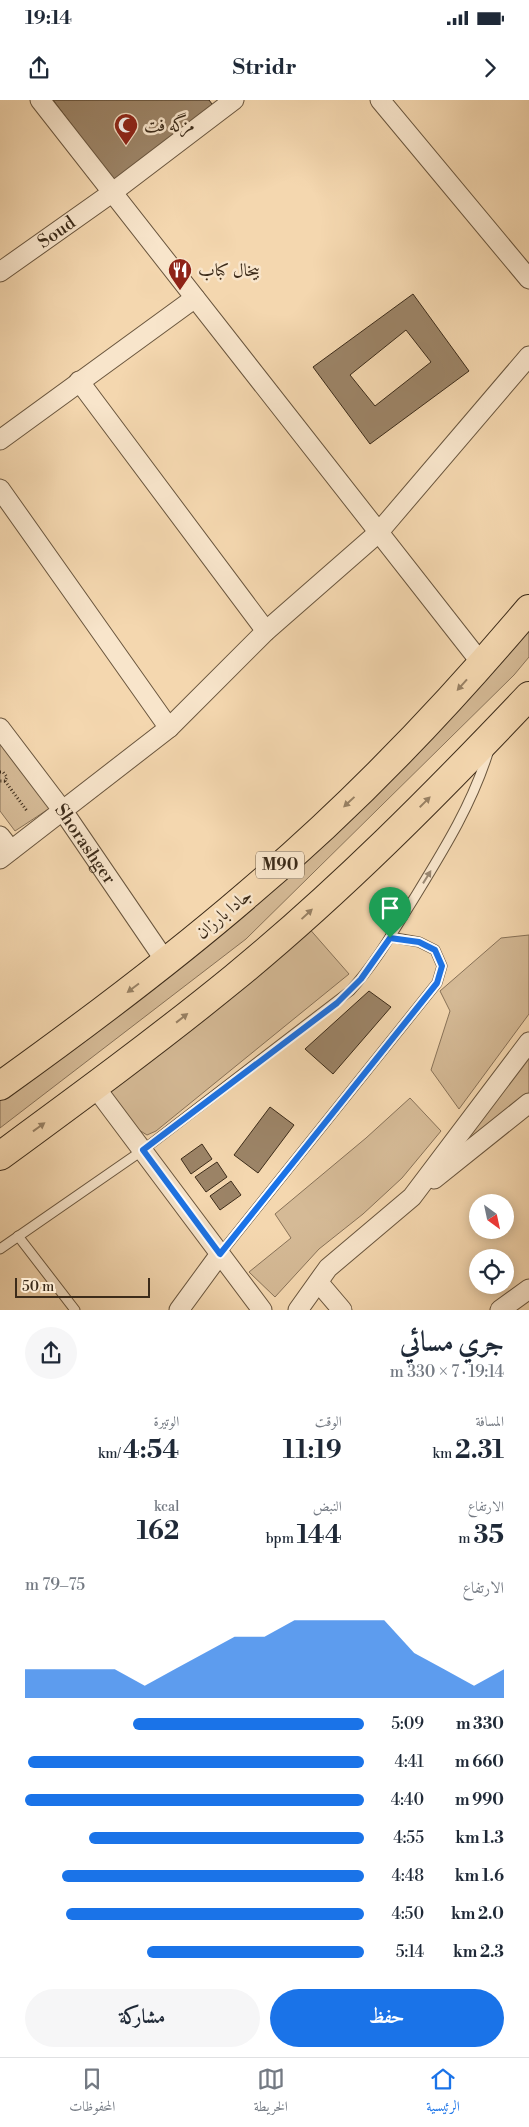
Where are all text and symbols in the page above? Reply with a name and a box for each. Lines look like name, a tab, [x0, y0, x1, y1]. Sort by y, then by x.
text: 19:14	[25, 6, 72, 30]
icon: share	[25, 54, 53, 82]
text: Stridr	[232, 54, 297, 81]
icon: forward	[476, 54, 504, 82]
mosque icon: مزگه فت	[113, 112, 139, 146]
place label: مزگه فت	[144, 112, 195, 138]
street label: Soud	[33, 210, 80, 253]
restaurant icon: بيخال كباب	[167, 257, 193, 291]
place label: بيخال كباب	[198, 259, 260, 282]
one-way arrow	[456, 679, 468, 691]
one-way arrow	[343, 796, 355, 808]
one-way arrow	[419, 796, 431, 808]
street label: Shorashger	[50, 799, 121, 889]
road number: M90	[256, 852, 304, 878]
one-way arrow	[422, 871, 432, 884]
street label: جادا بارزان	[191, 884, 257, 944]
pin	[369, 887, 411, 938]
icon: arrive	[376, 894, 404, 922]
one-way arrow	[301, 908, 313, 920]
one-way arrow	[127, 982, 140, 993]
one-way arrow	[176, 1013, 189, 1024]
one-way arrow	[32, 1122, 45, 1133]
north arrow	[469, 1194, 514, 1239]
map controls	[469, 1194, 514, 1294]
button: locate	[469, 1249, 514, 1294]
scale bar	[15, 1274, 150, 1298]
text: 50 m	[22, 1278, 54, 1296]
text: جري مسائي	[400, 1325, 504, 1360]
button: share	[25, 1327, 77, 1379]
text: 19:14 · 7 × 330 m	[390, 1362, 504, 1382]
text: الوتيرة	[154, 1413, 179, 1431]
text: الوقت	[315, 1413, 342, 1431]
text: المسافة	[475, 1413, 504, 1431]
text: 4:54	[123, 1435, 179, 1466]
text: 11:19	[283, 1435, 342, 1466]
text: 2.31	[455, 1435, 504, 1466]
text: /km	[98, 1445, 123, 1463]
text: km	[433, 1445, 455, 1463]
text: kcal	[154, 1498, 179, 1516]
text: النبض	[313, 1498, 342, 1516]
text: الارتفاع	[468, 1498, 504, 1516]
text: 162	[137, 1516, 179, 1547]
text: 144	[297, 1520, 342, 1551]
text: 35	[473, 1520, 504, 1551]
text: bpm	[266, 1530, 297, 1548]
text: m	[458, 1530, 473, 1548]
text: 75–79 m	[25, 1575, 85, 1595]
text: الارتفاع	[462, 1578, 504, 1598]
text: 5:09	[391, 1714, 424, 1734]
text: 330 m	[456, 1714, 504, 1734]
text: 4:41	[394, 1752, 424, 1772]
text: 660 m	[455, 1752, 504, 1772]
text: 4:40	[391, 1790, 424, 1810]
text: 990 m	[455, 1790, 504, 1810]
text: 4:55	[393, 1828, 424, 1848]
text: 1.3 km	[455, 1828, 504, 1848]
text: 4:48	[392, 1866, 424, 1886]
text: 1.6 km	[455, 1866, 504, 1886]
text: 4:50	[391, 1904, 424, 1924]
text: 2.0 km	[451, 1904, 504, 1924]
text: 5:14	[396, 1942, 424, 1962]
text: 2.3 km	[453, 1942, 504, 1962]
button: مشاركة	[25, 1989, 260, 2047]
button: حفظ	[270, 1989, 504, 2047]
tab: المحفوظات	[69, 2065, 115, 2120]
tab: الخريطة	[254, 2065, 288, 2120]
tab: الرئيسية	[426, 2065, 460, 2120]

